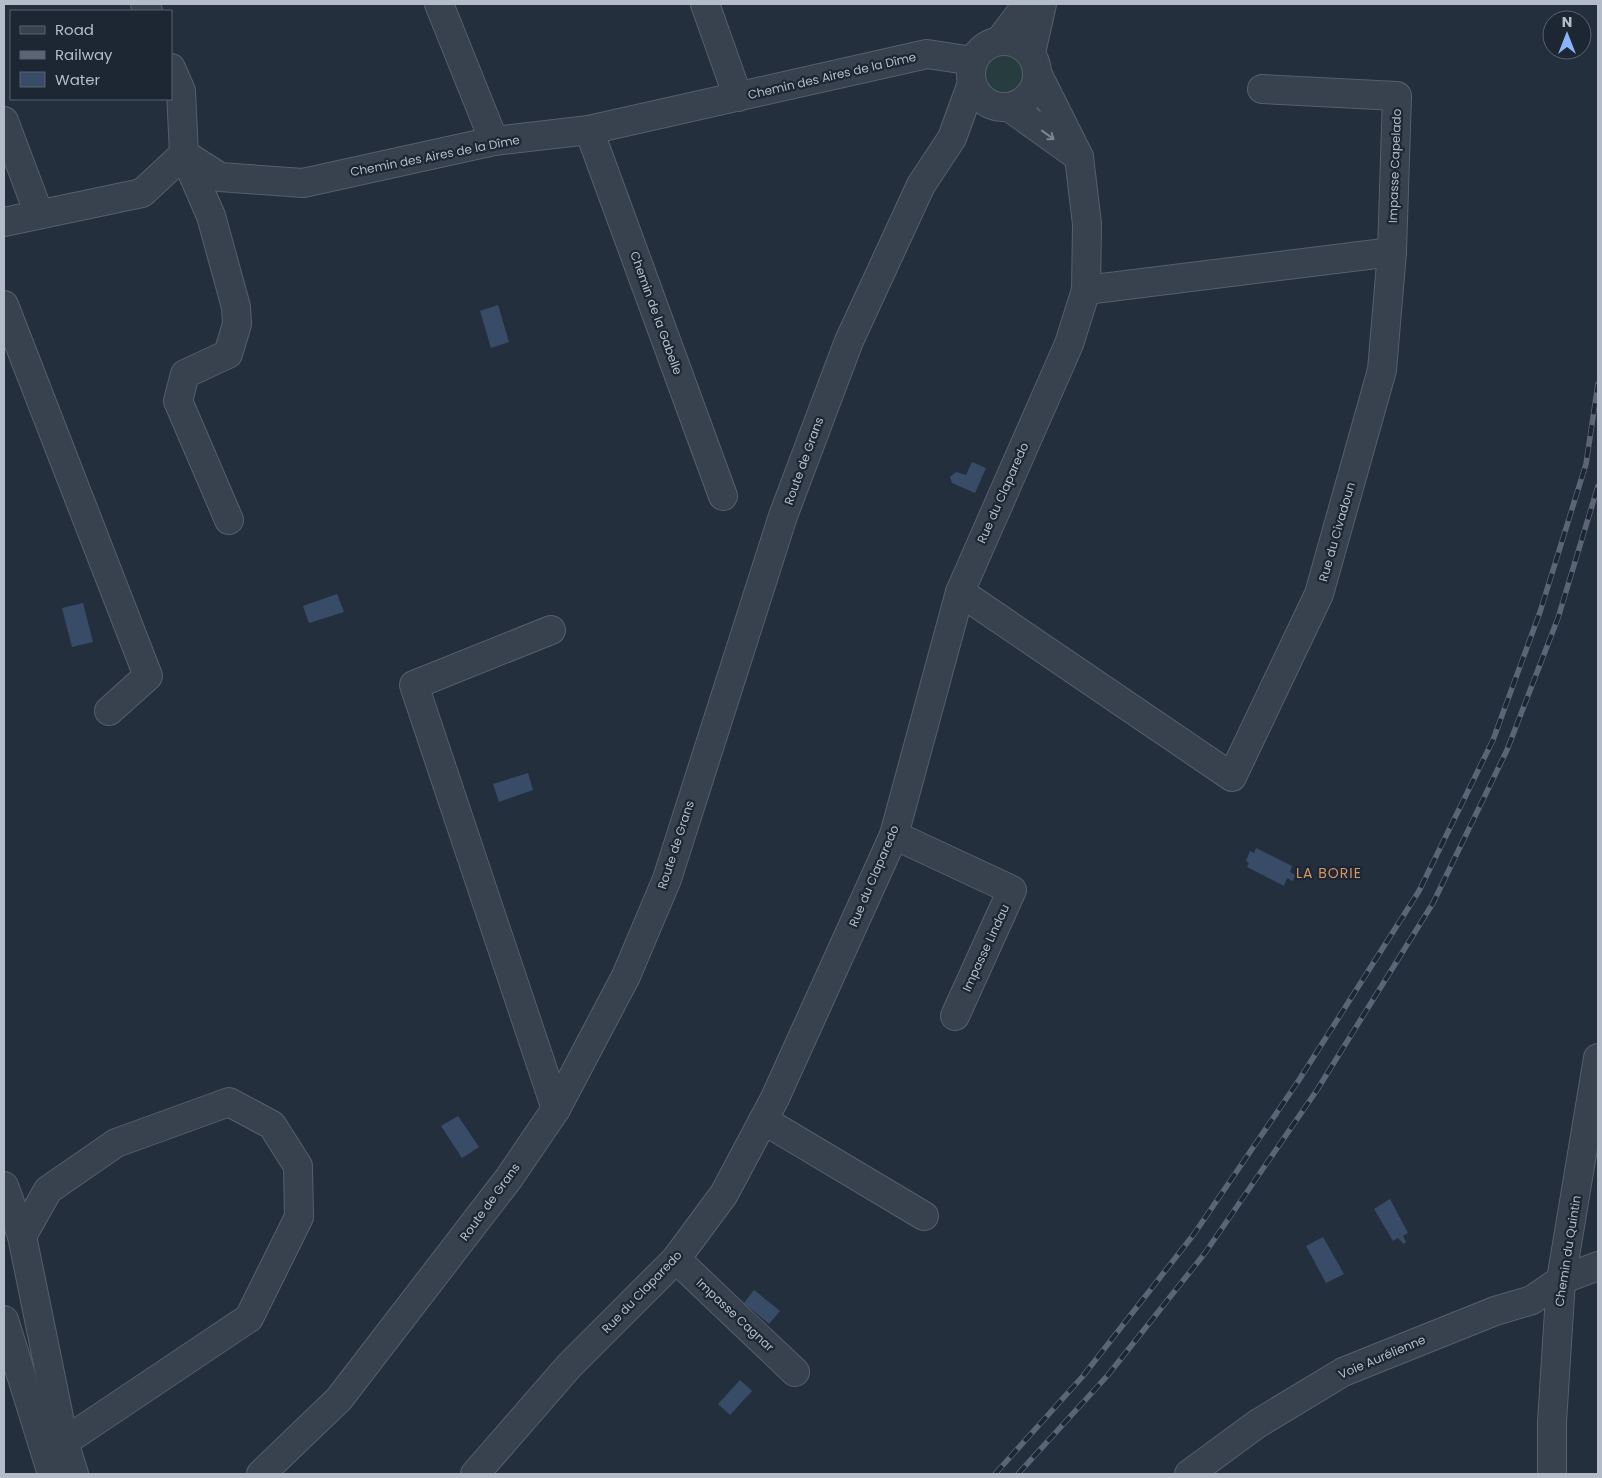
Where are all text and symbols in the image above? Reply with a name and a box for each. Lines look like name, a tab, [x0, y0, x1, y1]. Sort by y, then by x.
legend	[10, 10, 172, 100]
north arrow	[1542, 10, 1592, 60]
text: N	[1562, 12, 1572, 32]
text: Road	[55, 19, 94, 40]
text: Railway	[55, 44, 113, 65]
street label: Chemin des Aires de la Dîme	[746, 48, 918, 103]
text: Water	[55, 69, 101, 90]
street label: Impasse Capelado	[1384, 108, 1405, 223]
one-way arrow	[1041, 130, 1055, 140]
street label: Chemin des Aires de la Dîme	[349, 131, 521, 180]
street label: Chemin de la Gabelle	[626, 249, 687, 377]
street label: Route de Grans	[780, 415, 827, 507]
street label: Rue du Claparedo	[973, 439, 1033, 546]
street label: Rue du Civadoun	[1314, 480, 1359, 584]
street label: Route de Grans	[653, 798, 698, 891]
street label: Rue du Claparedo	[844, 822, 903, 929]
district label: LA BORIE	[1296, 863, 1362, 883]
street label: Impasse Lindau	[958, 901, 1013, 994]
street label: Route de Grans	[456, 1159, 524, 1244]
street label: Chemin du Quintin	[1550, 1194, 1585, 1308]
street label: Rue du Claparedo	[598, 1246, 686, 1337]
street label: Impasse Cagnar	[693, 1274, 778, 1355]
street label: Voie Aurélienne	[1336, 1331, 1428, 1383]

